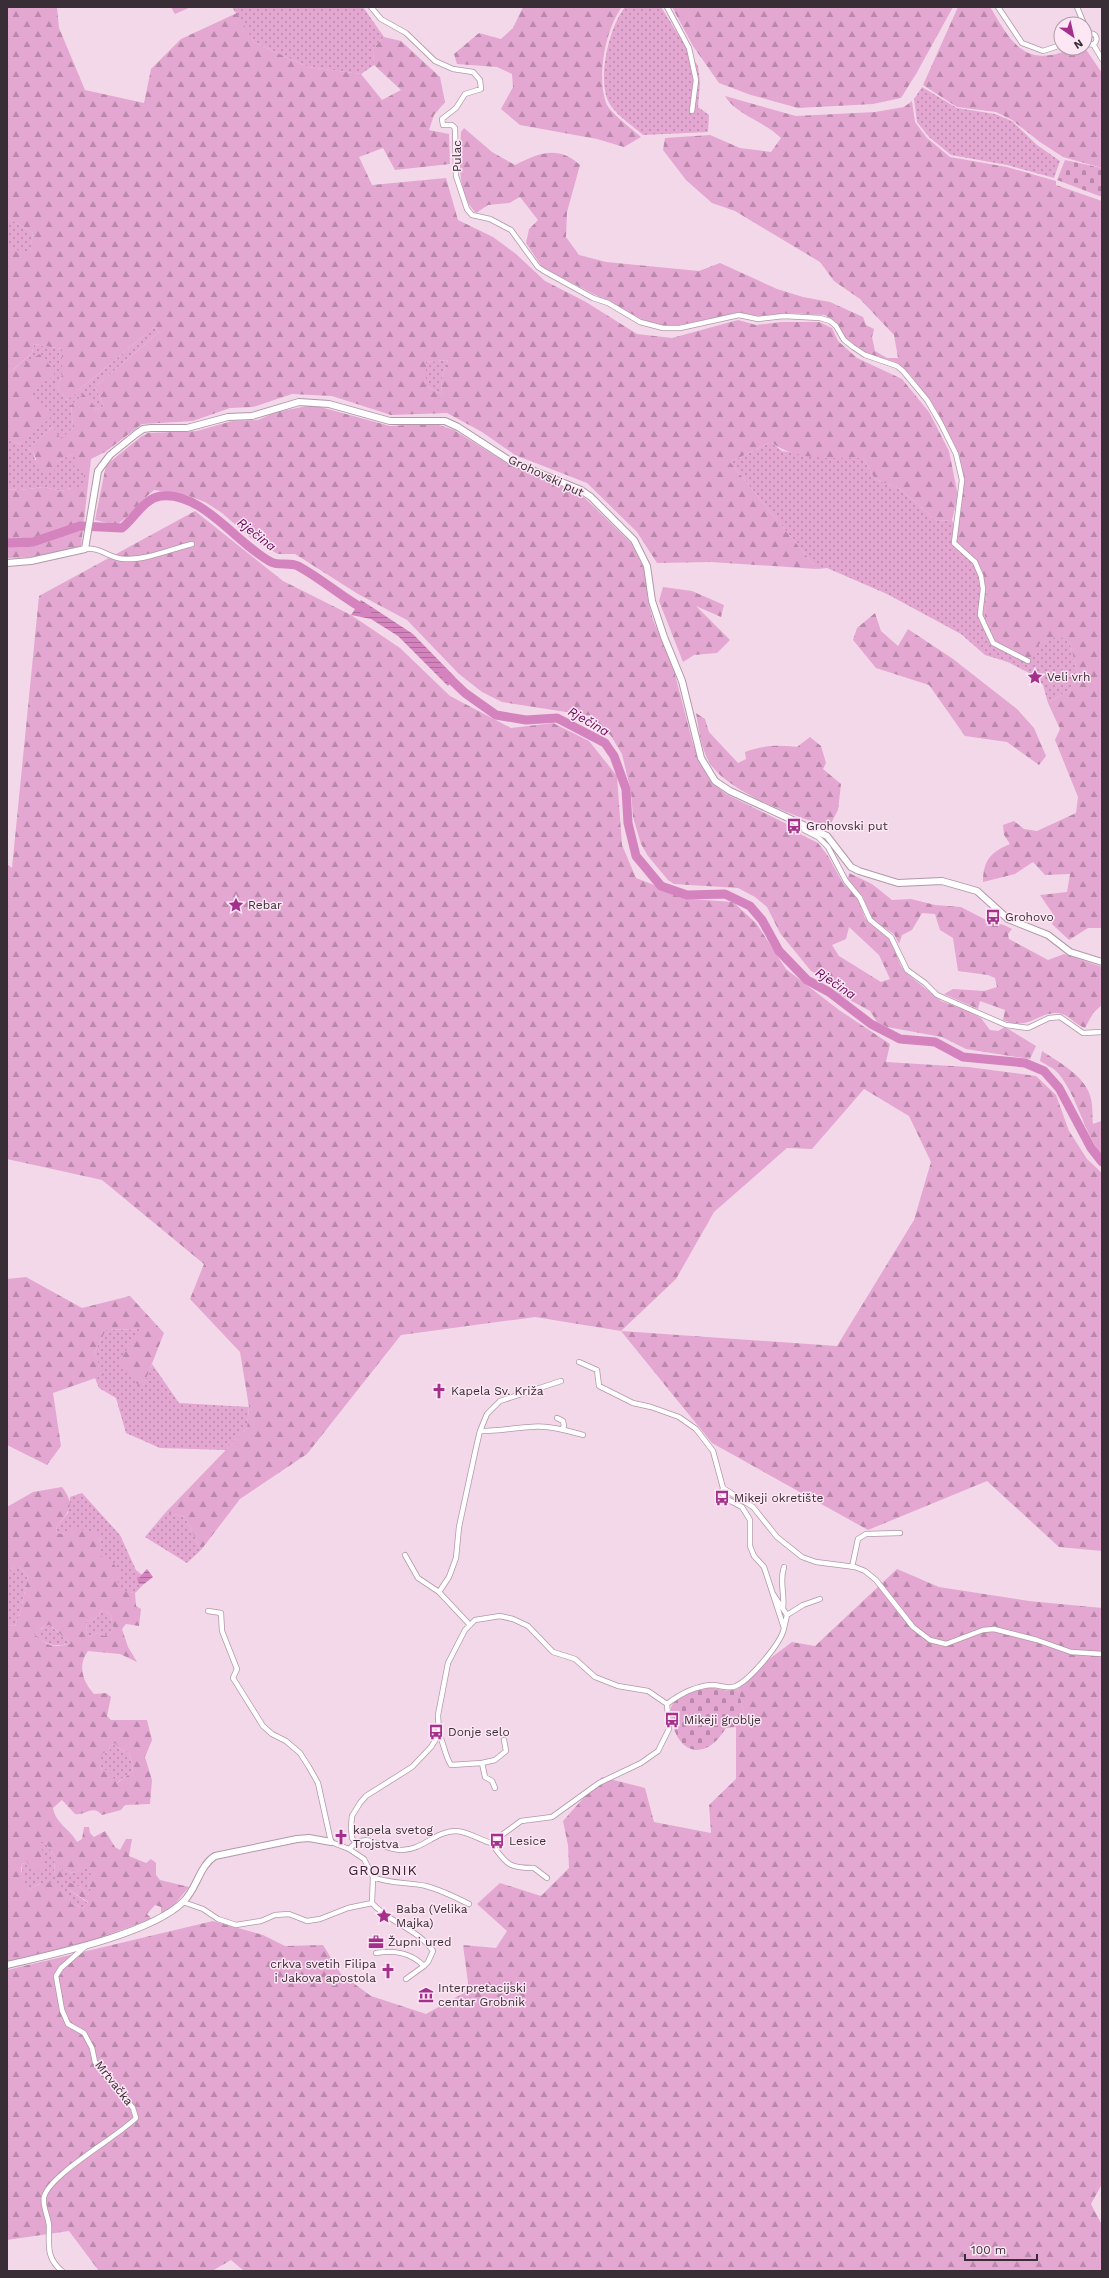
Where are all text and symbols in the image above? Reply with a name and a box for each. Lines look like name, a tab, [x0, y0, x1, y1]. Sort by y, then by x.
north arrow	[1053, 16, 1093, 56]
text: N	[1071, 36, 1085, 52]
street label: Pulac	[450, 140, 464, 172]
street label: Grohovski put	[506, 452, 586, 500]
water label: Rječina	[234, 515, 279, 554]
place icon: Veli vrh	[1026, 668, 1044, 686]
place label: Veli vrh	[1047, 670, 1090, 684]
water label: Rječina	[565, 704, 612, 739]
bus stop icon: Grohovski put	[785, 817, 803, 835]
place label: Grohovski put	[806, 819, 888, 833]
place icon: Rebar	[227, 896, 245, 914]
place label: Rebar	[248, 898, 282, 912]
bus stop icon: Grohovo	[984, 908, 1002, 926]
place label: Grohovo	[1005, 910, 1054, 924]
water label: Rječina	[813, 965, 859, 1002]
church icon: Kapela Sv. Križa	[430, 1382, 448, 1400]
place label: Kapela Sv. Križa	[451, 1384, 544, 1398]
bus stop icon: Mikeji okretište	[713, 1489, 731, 1507]
place label: Mikeji okretište	[734, 1491, 823, 1505]
bus stop icon: Mikeji groblje	[663, 1711, 681, 1729]
place label: Mikeji groblje	[684, 1713, 761, 1727]
bus stop icon: Donje selo	[427, 1723, 445, 1741]
place label: Donje selo	[448, 1725, 510, 1739]
place label: kapela svetog Trojstva	[353, 1823, 434, 1851]
church icon: kapela svetog Trojstva	[332, 1828, 350, 1846]
bus stop icon: Lesice	[488, 1832, 506, 1850]
place label: Lesice	[509, 1834, 546, 1848]
district label: GROBNIK	[348, 1862, 418, 1878]
place label: Baba (Velika Majka)	[396, 1902, 468, 1930]
place icon: Baba (Velika Majka)	[375, 1907, 393, 1925]
office icon: Župni ured	[367, 1933, 385, 1951]
place label: Župni ured	[388, 1935, 452, 1949]
place label: crkva svetih Filipa i Jakova apostola	[270, 1957, 376, 1985]
church icon: crkva svetih Filipa i Jakova apostola	[379, 1962, 397, 1980]
place label: Interpretacijski centar Grobnik	[438, 1981, 526, 2009]
museum icon: Interpretacijski centar Grobnik	[417, 1986, 435, 2004]
street label: Mrtvačka	[92, 2058, 136, 2108]
scale bar	[965, 2236, 1037, 2262]
text: 100 m	[971, 2243, 1006, 2257]

